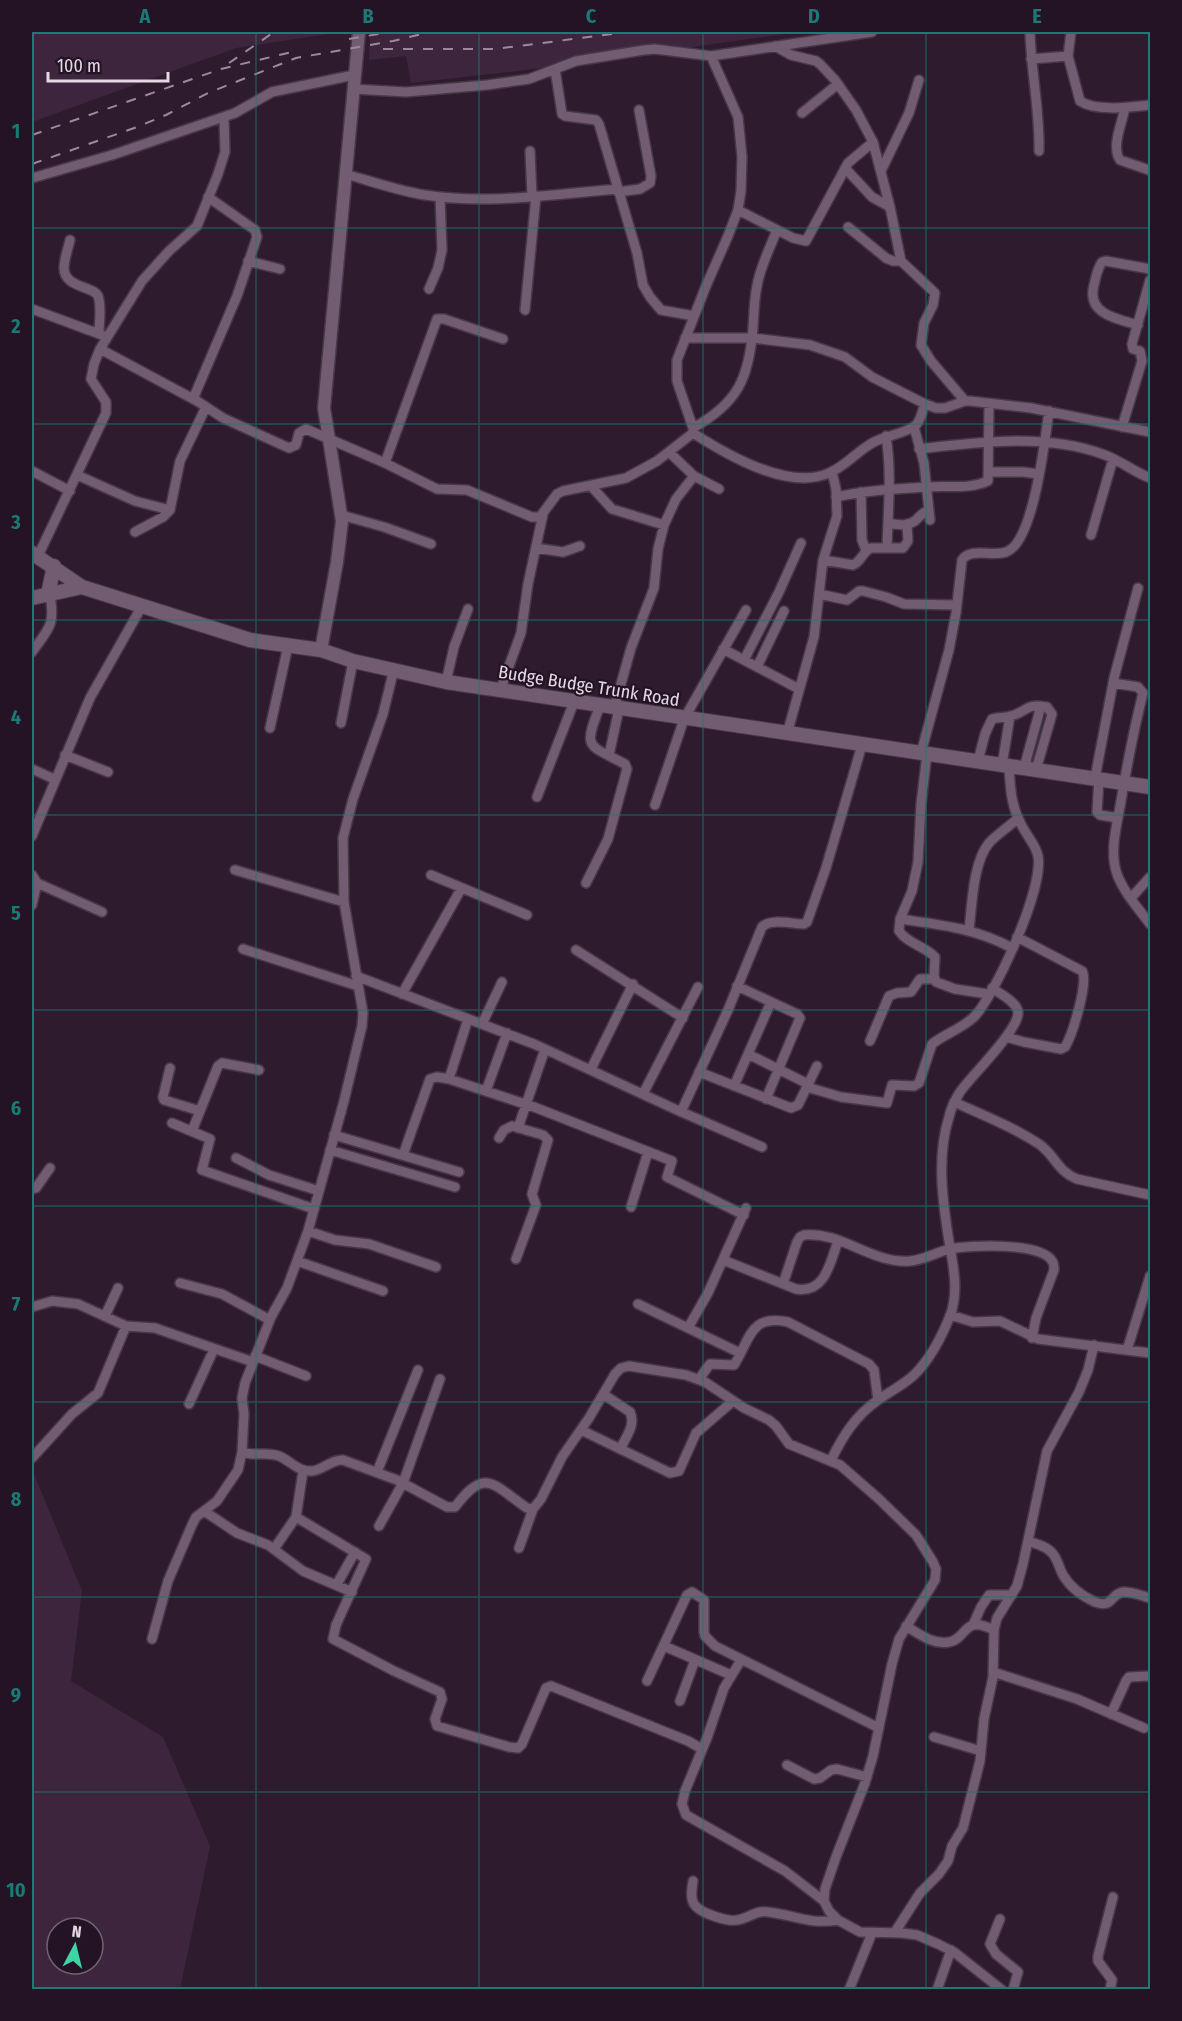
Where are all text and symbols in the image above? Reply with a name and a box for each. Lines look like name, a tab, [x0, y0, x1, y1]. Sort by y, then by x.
text: A	[139, 4, 152, 28]
text: B	[362, 4, 374, 28]
text: C	[586, 4, 597, 28]
text: D	[808, 4, 820, 28]
text: E	[1032, 4, 1042, 28]
scale bar	[48, 45, 168, 83]
text: 100 m	[57, 55, 101, 77]
text: 1	[12, 119, 20, 143]
text: 2	[10, 314, 21, 338]
text: 3	[10, 510, 21, 534]
street label: Budge Budge Trunk Road	[497, 661, 681, 711]
text: 4	[11, 705, 21, 729]
text: 5	[11, 901, 21, 925]
text: 6	[11, 1096, 21, 1120]
text: 7	[12, 1292, 21, 1316]
text: 8	[11, 1487, 22, 1511]
text: 9	[11, 1683, 21, 1707]
text: 10	[6, 1878, 26, 1902]
north arrow	[45, 1916, 105, 1976]
text: N	[71, 1922, 83, 1942]

